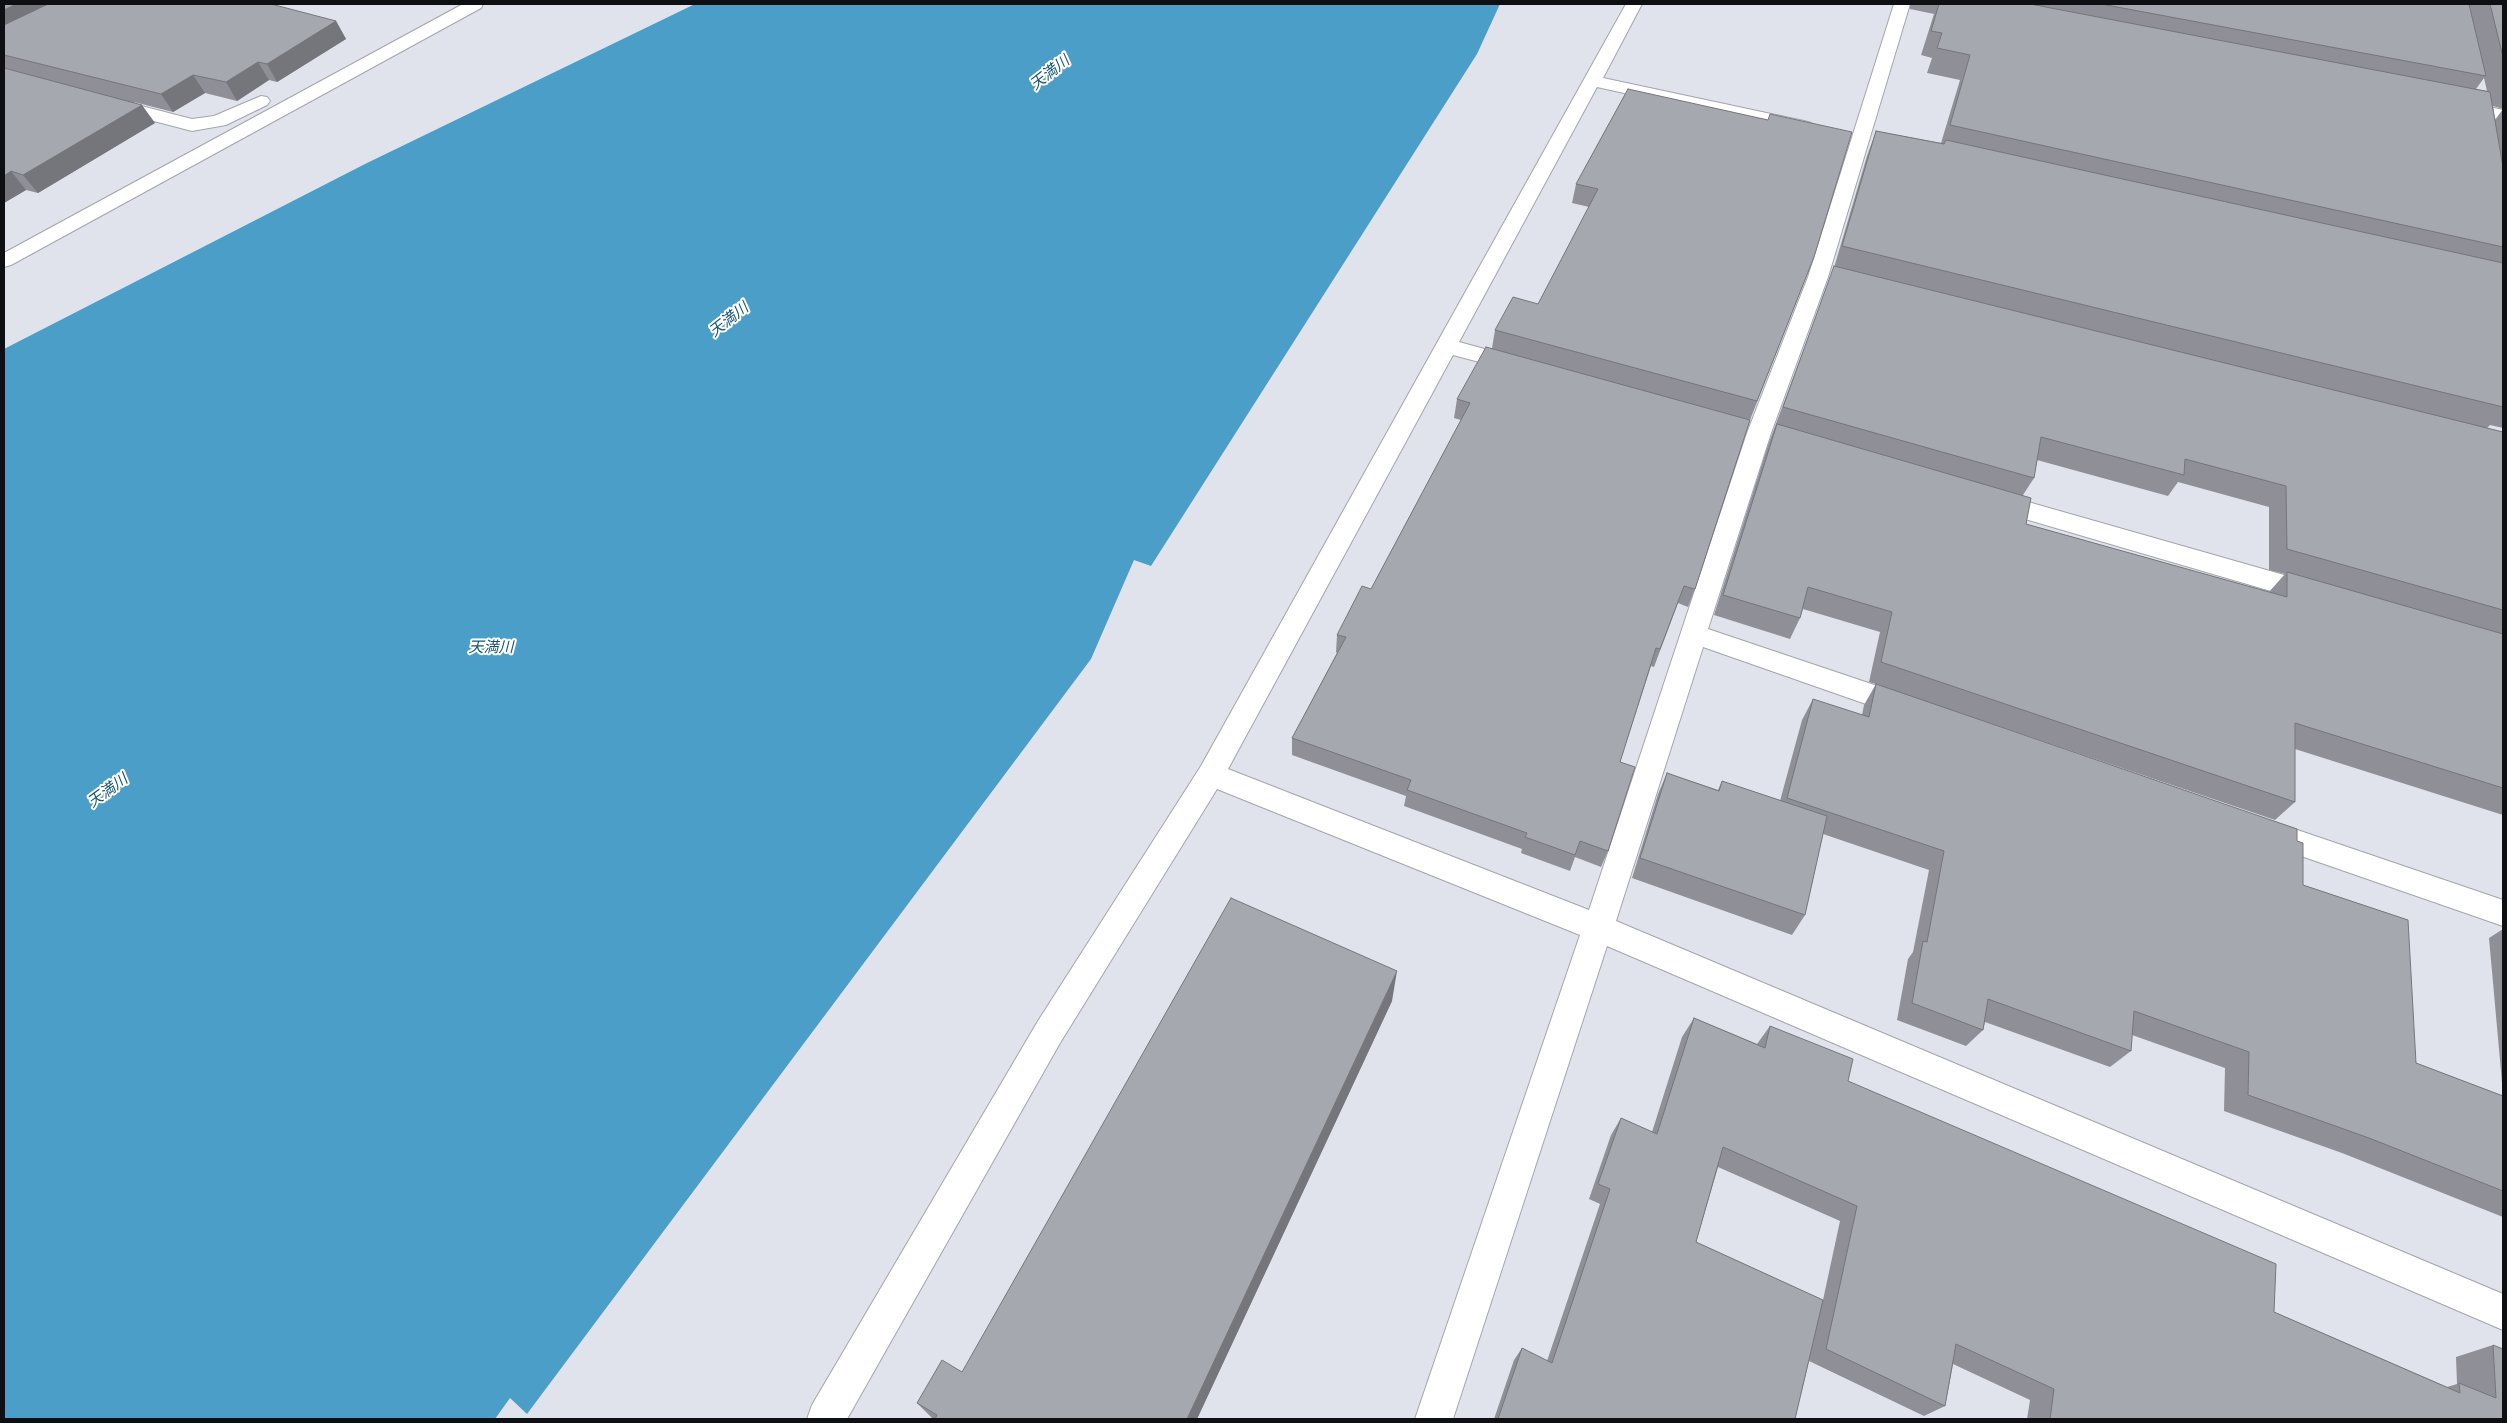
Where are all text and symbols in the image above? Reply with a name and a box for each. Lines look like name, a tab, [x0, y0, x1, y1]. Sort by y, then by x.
water label: 天満川	[1027, 52, 1073, 94]
water label: 天満川	[706, 299, 752, 341]
water label: 天満川	[469, 639, 513, 657]
water label: 天満川	[85, 770, 131, 812]

